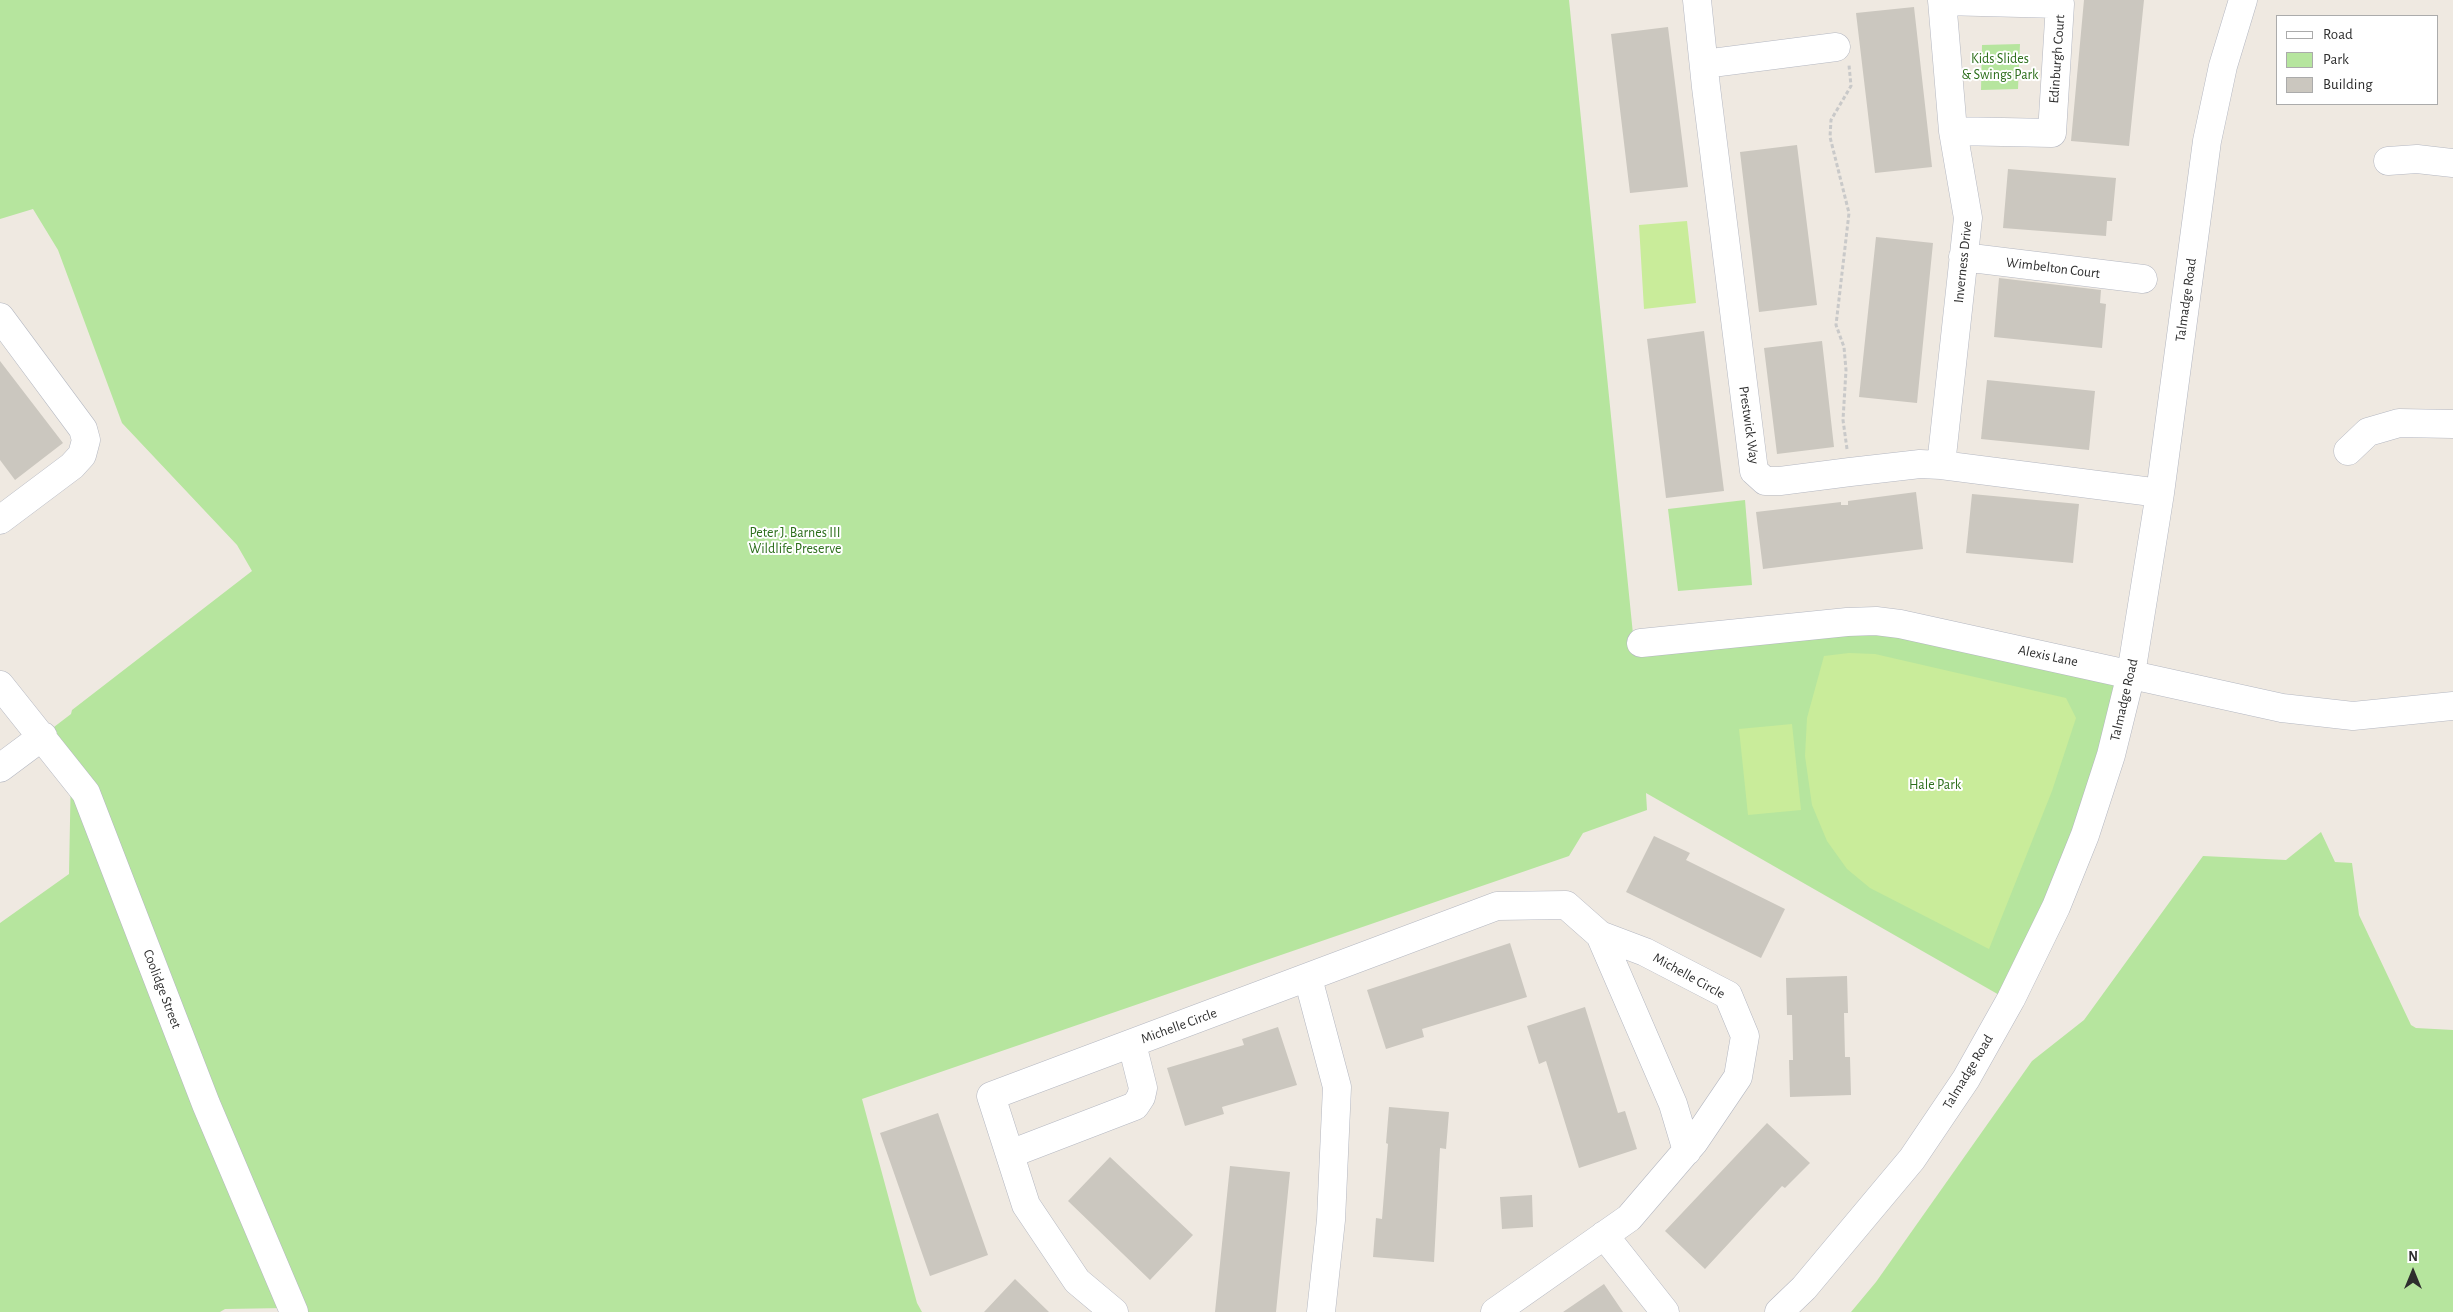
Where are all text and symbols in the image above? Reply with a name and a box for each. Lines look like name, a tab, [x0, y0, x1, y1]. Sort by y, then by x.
street label: Edinburgh Court	[2046, 14, 2068, 104]
legend	[2276, 15, 2438, 105]
text: Road	[2323, 27, 2353, 42]
park label: Kids Slides & Swings Park	[1962, 51, 2038, 84]
text: Park	[2323, 52, 2349, 67]
text: Building	[2323, 77, 2373, 92]
street label: Inverness Drive	[1950, 220, 1976, 304]
street label: Wimbelton Court	[2005, 254, 2101, 282]
street label: Talmadge Road	[2172, 257, 2200, 343]
street label: Prestwick Way	[1735, 385, 1763, 465]
park label: Peter J. Barnes III Wildlife Preserve	[749, 525, 841, 558]
street label: Alexis Lane	[2017, 641, 2079, 671]
street label: Talmadge Road	[2106, 657, 2142, 743]
park label: Hale Park	[1909, 777, 1961, 793]
street label: Coolidge Street	[139, 947, 185, 1031]
street label: Michelle Circle	[1650, 949, 1728, 1003]
street label: Michelle Circle	[1139, 1004, 1219, 1048]
street label: Talmadge Road	[1939, 1032, 1997, 1112]
north arrow	[2388, 1247, 2438, 1297]
text: N	[2408, 1250, 2418, 1264]

